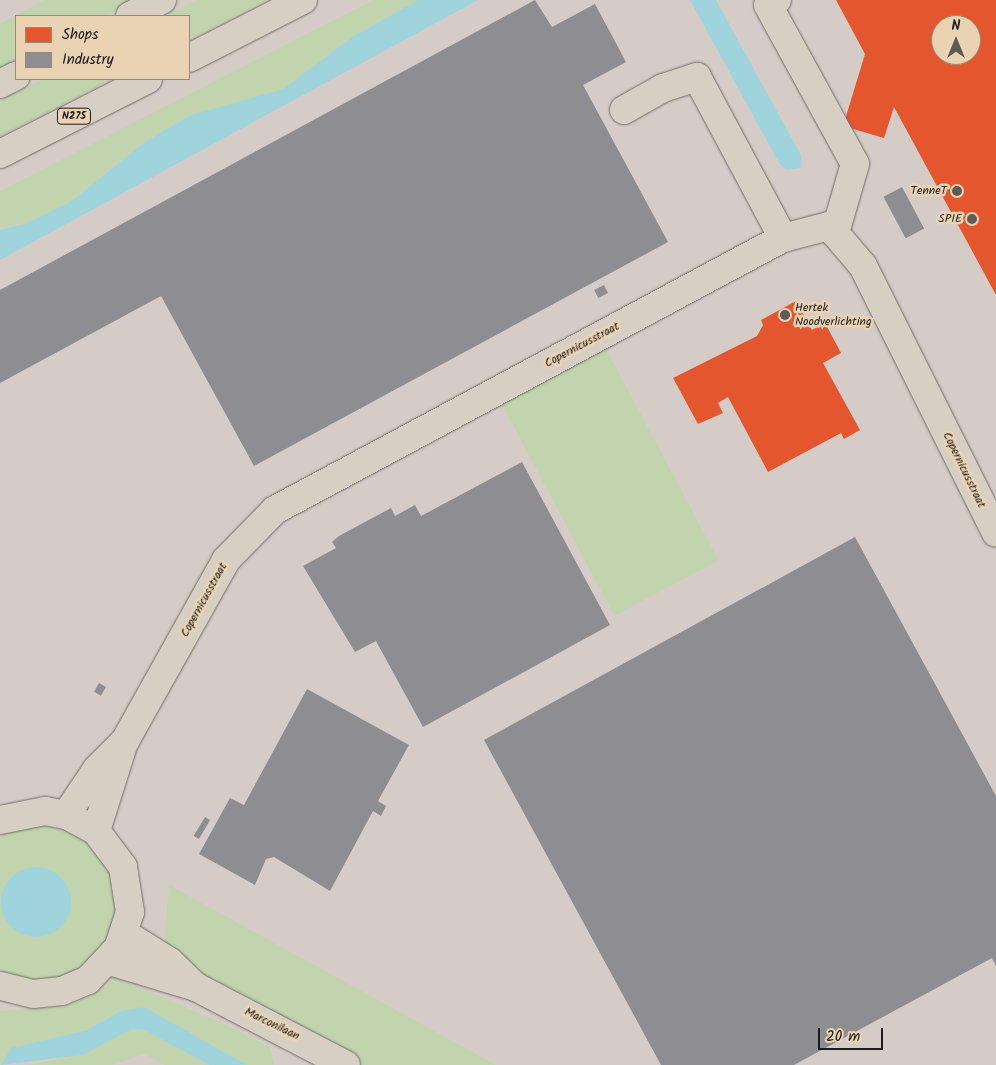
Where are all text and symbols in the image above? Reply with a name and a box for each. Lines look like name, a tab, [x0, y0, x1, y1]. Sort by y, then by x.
legend	[15, 15, 190, 80]
north arrow	[931, 15, 981, 65]
text: N	[952, 15, 960, 37]
text: Shops	[62, 23, 98, 47]
text: Industry	[62, 48, 114, 72]
road number: N275	[56, 108, 92, 124]
place label: TenneT	[911, 184, 947, 198]
marker: TenneT	[951, 185, 963, 197]
place label: SPIE	[938, 212, 962, 226]
marker: SPIE	[966, 213, 978, 225]
place label: Hertek Noodverlichting	[795, 301, 872, 329]
marker: Hertek Noodverlichting	[779, 309, 791, 321]
street label: Copernicusstraat	[542, 319, 622, 371]
street label: Copernicusstraat	[939, 430, 989, 510]
street label: Copernicusstraat	[178, 560, 230, 640]
street label: Marconilaan	[242, 1004, 302, 1044]
scale bar	[821, 1018, 886, 1050]
text: 20 m	[826, 1025, 860, 1049]

